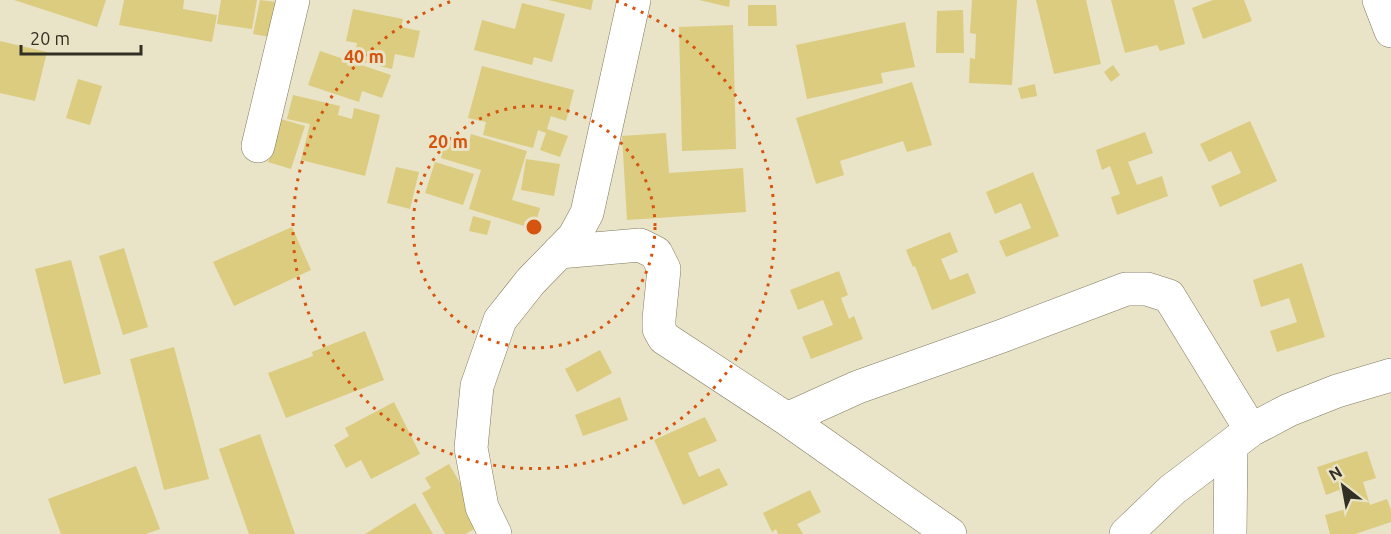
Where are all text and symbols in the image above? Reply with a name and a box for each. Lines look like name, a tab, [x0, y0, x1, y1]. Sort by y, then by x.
scale bar	[21, 18, 141, 56]
text: 20 m	[30, 28, 70, 48]
text: 40 m	[344, 46, 384, 66]
text: 20 m	[428, 131, 468, 151]
centre of rings	[524, 217, 544, 237]
north arrow	[1313, 456, 1373, 516]
text: N	[1326, 462, 1345, 484]

